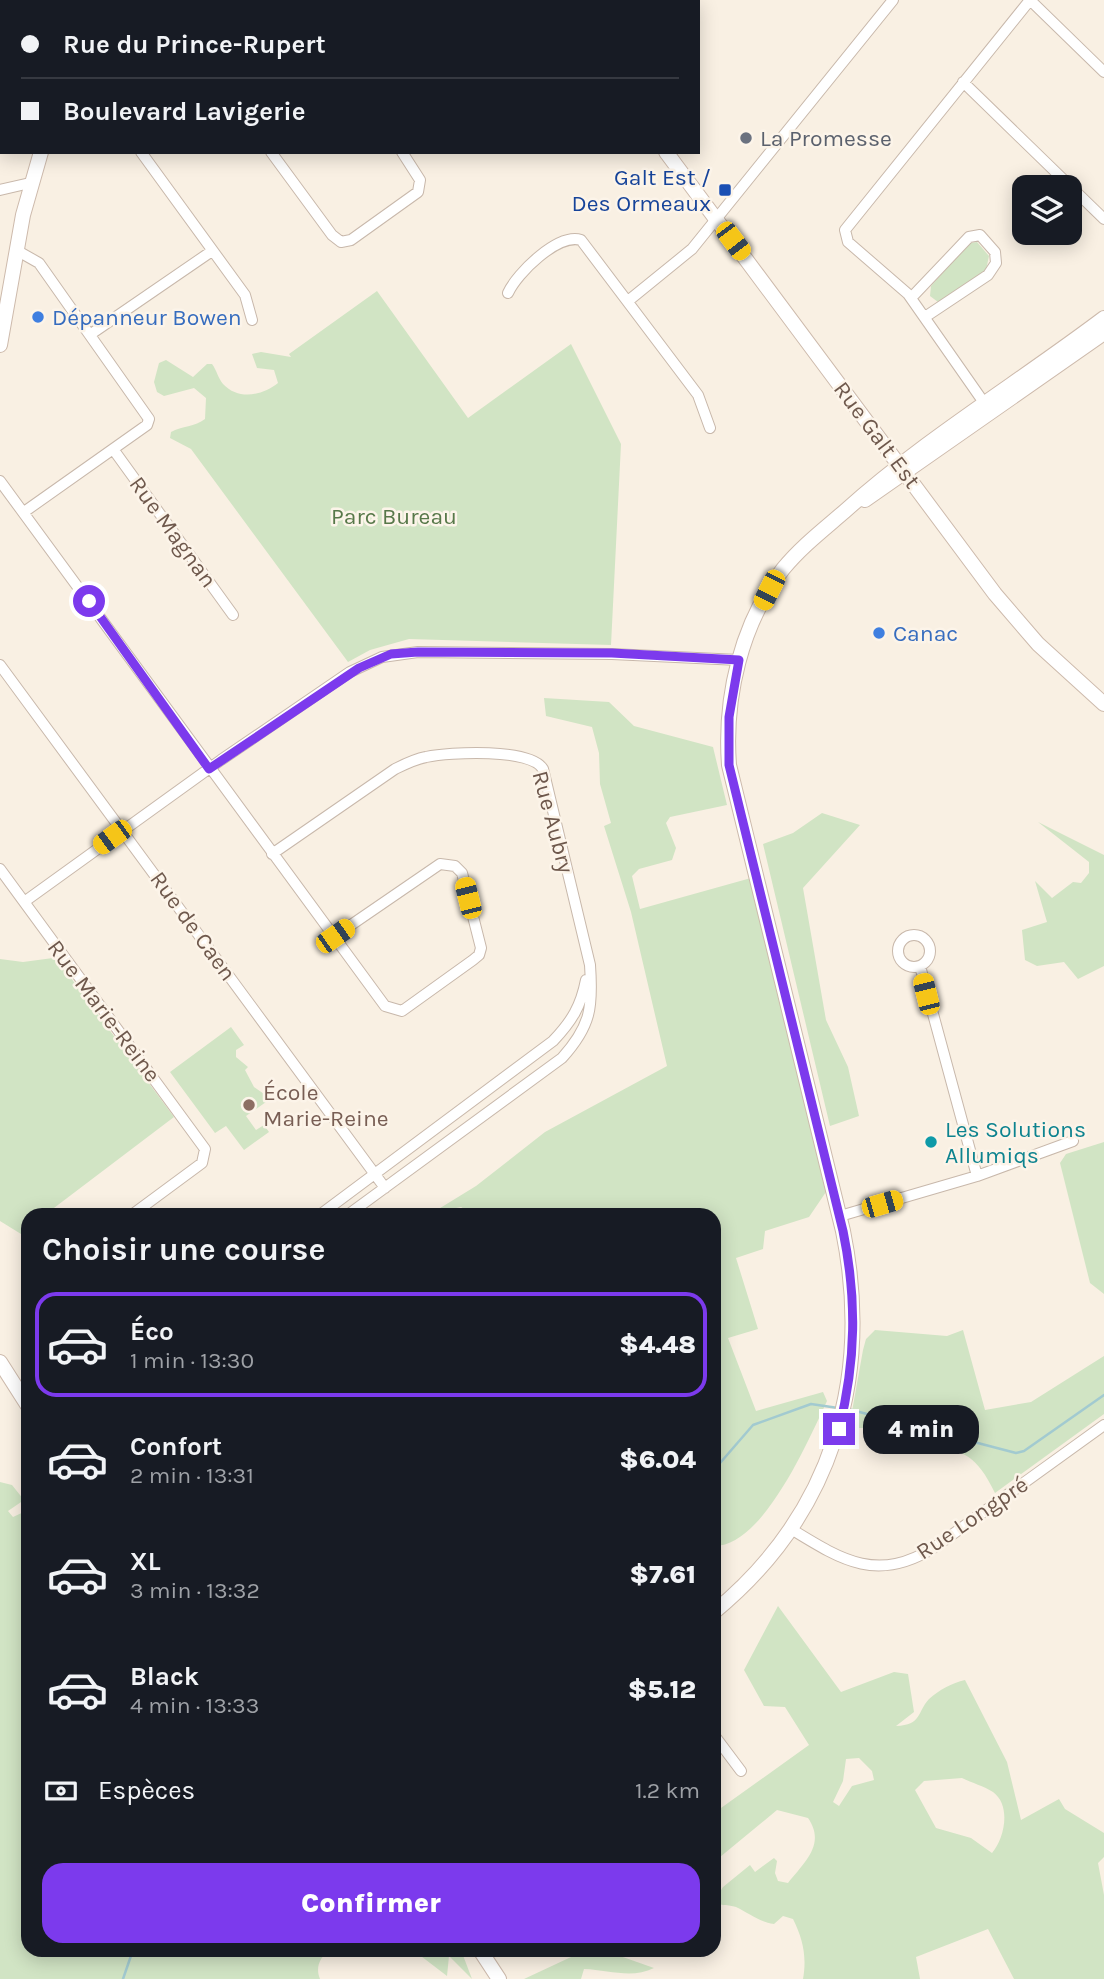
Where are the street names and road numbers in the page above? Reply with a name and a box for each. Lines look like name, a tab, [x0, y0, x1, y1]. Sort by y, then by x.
street label: Rue Galt Est	[828, 376, 926, 494]
street label: Rue Magnan	[124, 471, 222, 593]
street label: Rue Aubry	[526, 768, 580, 877]
street label: Rue de Caen	[144, 866, 242, 986]
street label: Rue Marie-Reine	[42, 935, 166, 1087]
street label: Rue Longpré	[911, 1471, 1033, 1565]

